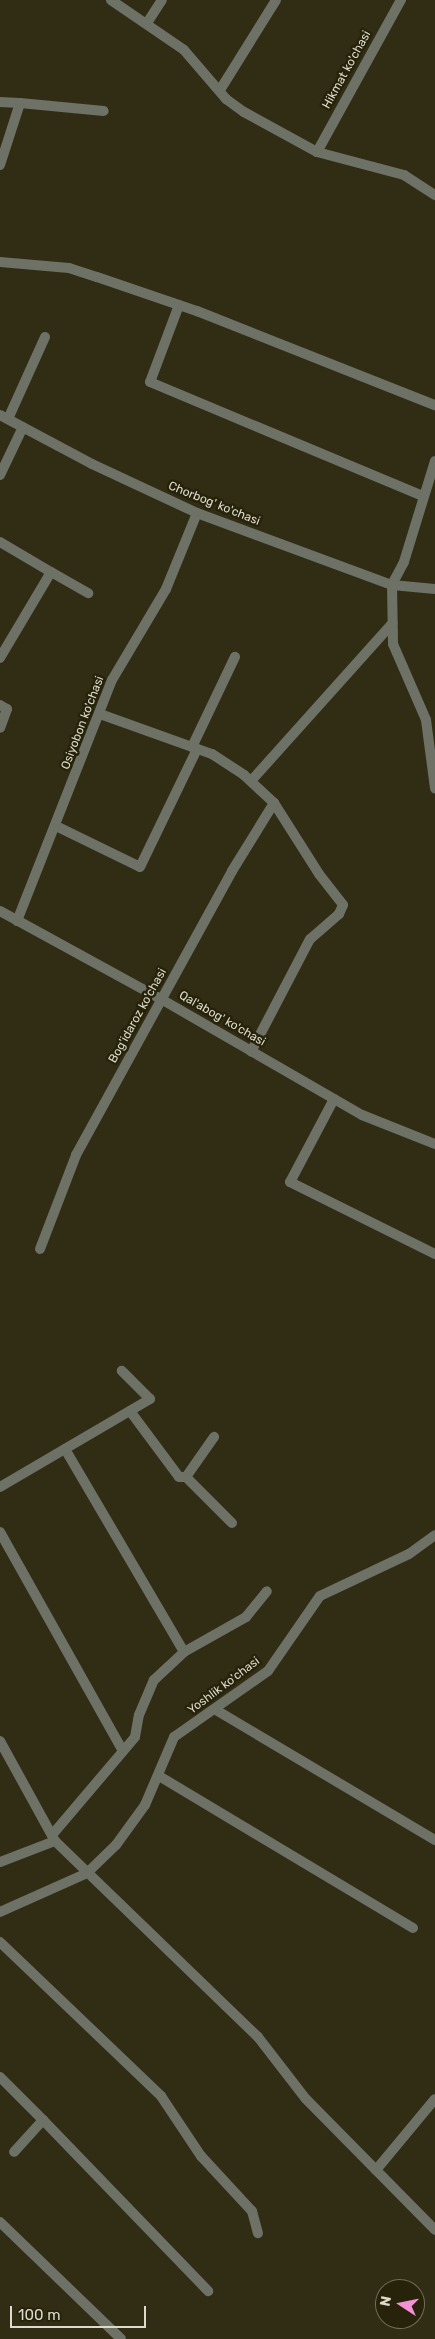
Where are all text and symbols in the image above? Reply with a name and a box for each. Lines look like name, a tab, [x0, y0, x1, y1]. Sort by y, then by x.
street label: Hikmat ko'chasi	[320, 29, 374, 111]
street label: Сhorbog' ko'chasi	[166, 479, 262, 529]
street label: Osiyobon ko'chasi	[59, 674, 107, 772]
street label: Bog'idaroz ko'chasi	[106, 966, 170, 1066]
street label: Qal'abog' ko'chasi	[176, 988, 268, 1050]
street label: Yoshlik ko'chasi	[185, 1654, 263, 1718]
north arrow	[375, 2279, 425, 2329]
text: N	[376, 2295, 395, 2308]
scale bar	[12, 2296, 149, 2328]
text: 100 m	[18, 2306, 60, 2324]

